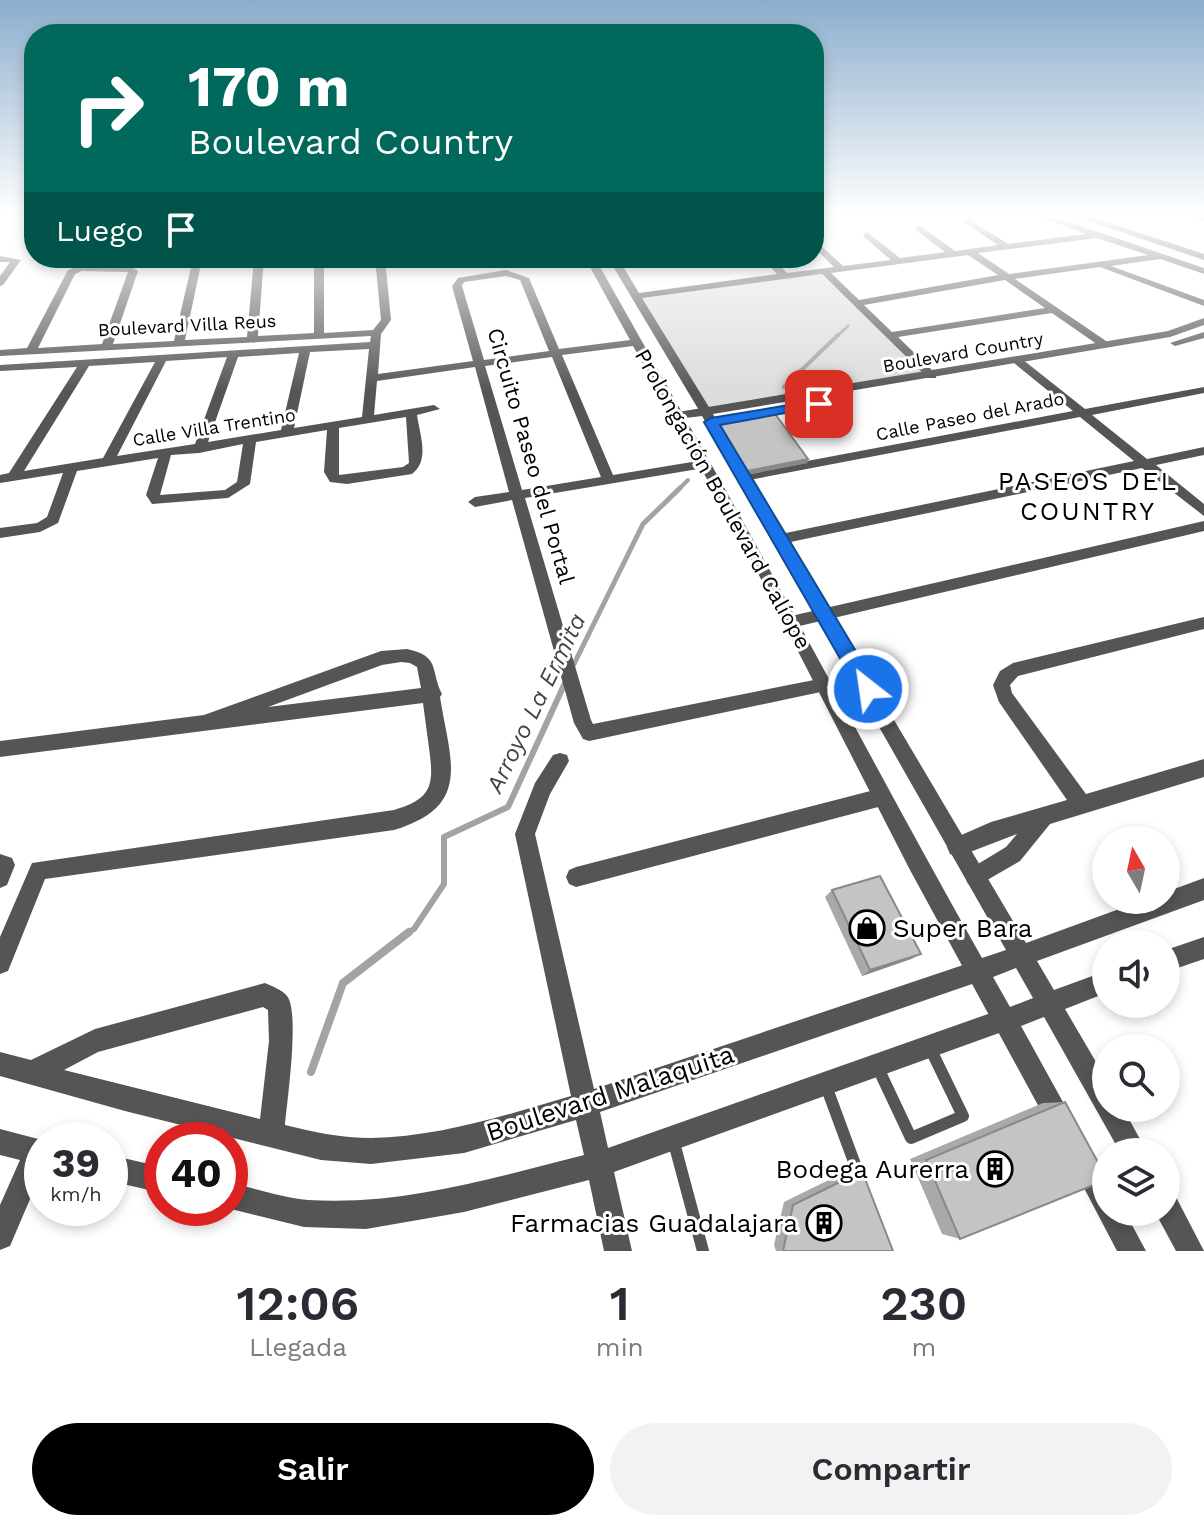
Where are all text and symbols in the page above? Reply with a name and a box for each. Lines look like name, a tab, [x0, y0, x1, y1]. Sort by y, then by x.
text: 170 m	[188, 54, 350, 120]
icon: right	[56, 56, 160, 160]
text: Boulevard Country	[188, 121, 513, 163]
icon: arrive	[159, 208, 203, 252]
text: Luego	[56, 213, 143, 248]
street label: Boulevard Villa Reus	[97, 310, 277, 340]
street label: Circuito Paseo del Portal	[482, 325, 580, 587]
street label: Boulevard Country	[881, 327, 1046, 376]
street label: Prolongación Boulevard Calíope	[630, 345, 816, 653]
pin	[785, 370, 853, 438]
icon: arrive	[797, 382, 841, 426]
street label: Calle Paseo del Arado	[874, 387, 1066, 445]
street label: Calle Villa Trentino	[131, 404, 297, 450]
district label: PASEOS DEL COUNTRY	[998, 466, 1178, 526]
water label: Arroyo La Ermita	[480, 609, 592, 798]
position arrow	[826, 647, 910, 731]
north arrow	[1092, 826, 1180, 914]
map controls	[1092, 826, 1180, 1226]
shop icon: Super Bara	[848, 909, 886, 947]
place label: Super Bara	[893, 913, 1033, 943]
button: sound	[1092, 930, 1180, 1018]
button: search	[1092, 1034, 1180, 1122]
street label: Boulevard Malaquita	[482, 1039, 738, 1147]
speed limit sign: 40	[144, 1122, 248, 1226]
button: layers	[1092, 1138, 1180, 1226]
text: 39	[52, 1140, 100, 1187]
building icon: Bodega Aurerra	[976, 1150, 1014, 1188]
place label: Bodega Aurerra	[776, 1154, 969, 1184]
text: km/h	[50, 1182, 102, 1206]
building icon: Farmacias Guadalajara	[805, 1204, 843, 1242]
place label: Farmacias Guadalajara	[510, 1208, 798, 1238]
text: 12:06	[237, 1275, 359, 1332]
text: 1	[610, 1275, 630, 1332]
text: 230	[880, 1275, 967, 1332]
text: Llegada	[249, 1332, 347, 1362]
text: min	[596, 1332, 644, 1362]
text: m	[911, 1332, 936, 1362]
button: Salir	[32, 1423, 594, 1515]
button: Compartir	[610, 1423, 1172, 1515]

